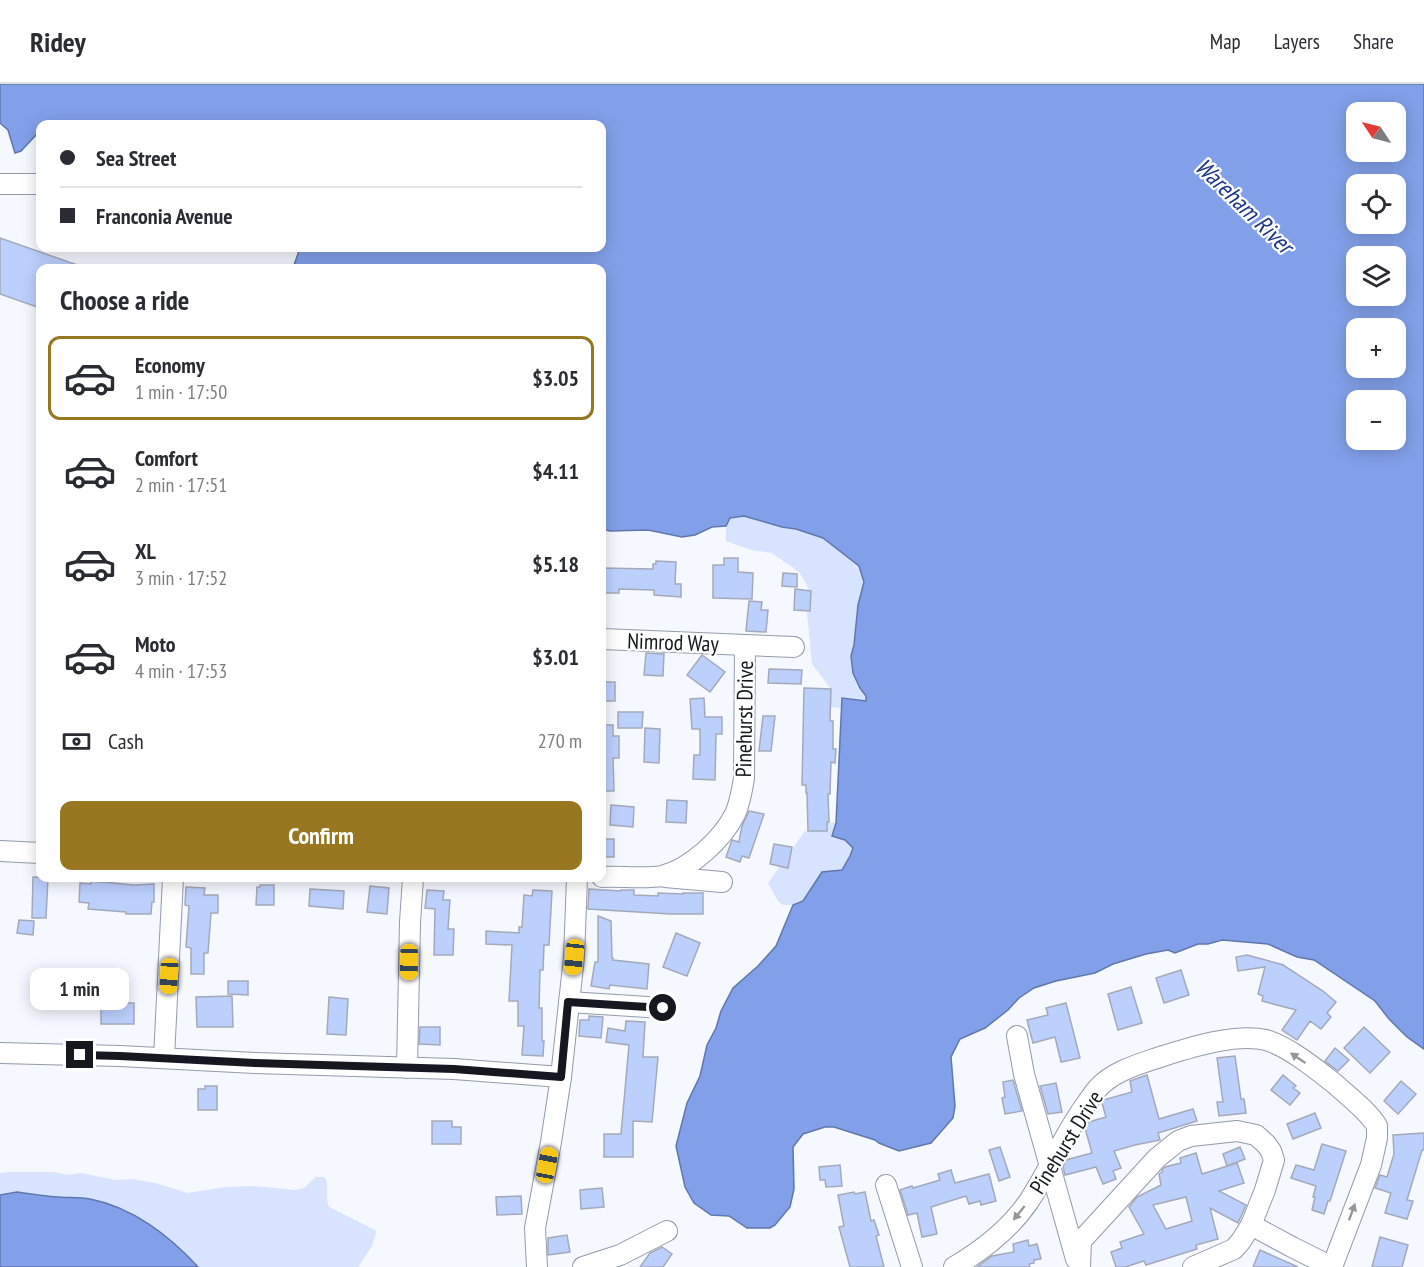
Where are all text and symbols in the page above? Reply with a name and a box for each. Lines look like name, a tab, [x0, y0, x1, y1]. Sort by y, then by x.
text: Ridey	[30, 23, 86, 60]
text: Map	[1210, 28, 1241, 55]
text: Layers	[1274, 28, 1320, 55]
text: Share	[1353, 28, 1394, 55]
north arrow	[1346, 102, 1406, 162]
map controls	[1346, 102, 1406, 450]
text: Sea Street	[96, 144, 176, 172]
water label: Wareham River	[1189, 151, 1302, 263]
button: locate	[1346, 174, 1406, 234]
text: Franconia Avenue	[96, 202, 233, 230]
button: layers	[1346, 246, 1406, 306]
text: Choose a ride	[60, 283, 189, 317]
button: +	[1346, 318, 1406, 378]
icon: car	[63, 351, 117, 405]
text: Economy	[135, 351, 205, 379]
text: $3.05	[532, 364, 579, 392]
text: 1 min · 17:50	[135, 379, 227, 405]
button: −	[1346, 390, 1406, 450]
icon: car	[63, 444, 117, 498]
text: Comfort	[135, 444, 198, 472]
text: $4.11	[532, 457, 579, 485]
text: 2 min · 17:51	[135, 472, 227, 498]
icon: car	[63, 537, 117, 591]
text: XL	[135, 537, 156, 565]
text: $5.18	[532, 550, 579, 578]
text: 3 min · 17:52	[135, 565, 227, 591]
street label: Nimrod Way	[627, 626, 720, 658]
icon: car	[63, 630, 117, 684]
text: Moto	[135, 630, 176, 658]
text: $3.01	[532, 643, 579, 671]
text: 4 min · 17:53	[135, 658, 227, 684]
street label: Pinehurst Drive	[729, 660, 759, 778]
icon: cash	[60, 725, 93, 758]
text: Cash	[108, 727, 144, 755]
text: 270 m	[538, 728, 582, 754]
button: Confirm	[60, 801, 582, 870]
car	[563, 938, 585, 976]
car	[400, 944, 418, 980]
car	[159, 958, 179, 994]
callout: 1 min	[31, 968, 130, 1010]
text: 1 min	[59, 976, 100, 1002]
route start	[649, 994, 676, 1021]
route end	[66, 1041, 93, 1068]
one-way arrow	[1291, 1052, 1307, 1064]
street label: Pinehurst Drive	[1023, 1085, 1109, 1199]
car	[535, 1146, 559, 1184]
one-way arrow	[1348, 1203, 1358, 1221]
one-way arrow	[1013, 1205, 1026, 1221]

